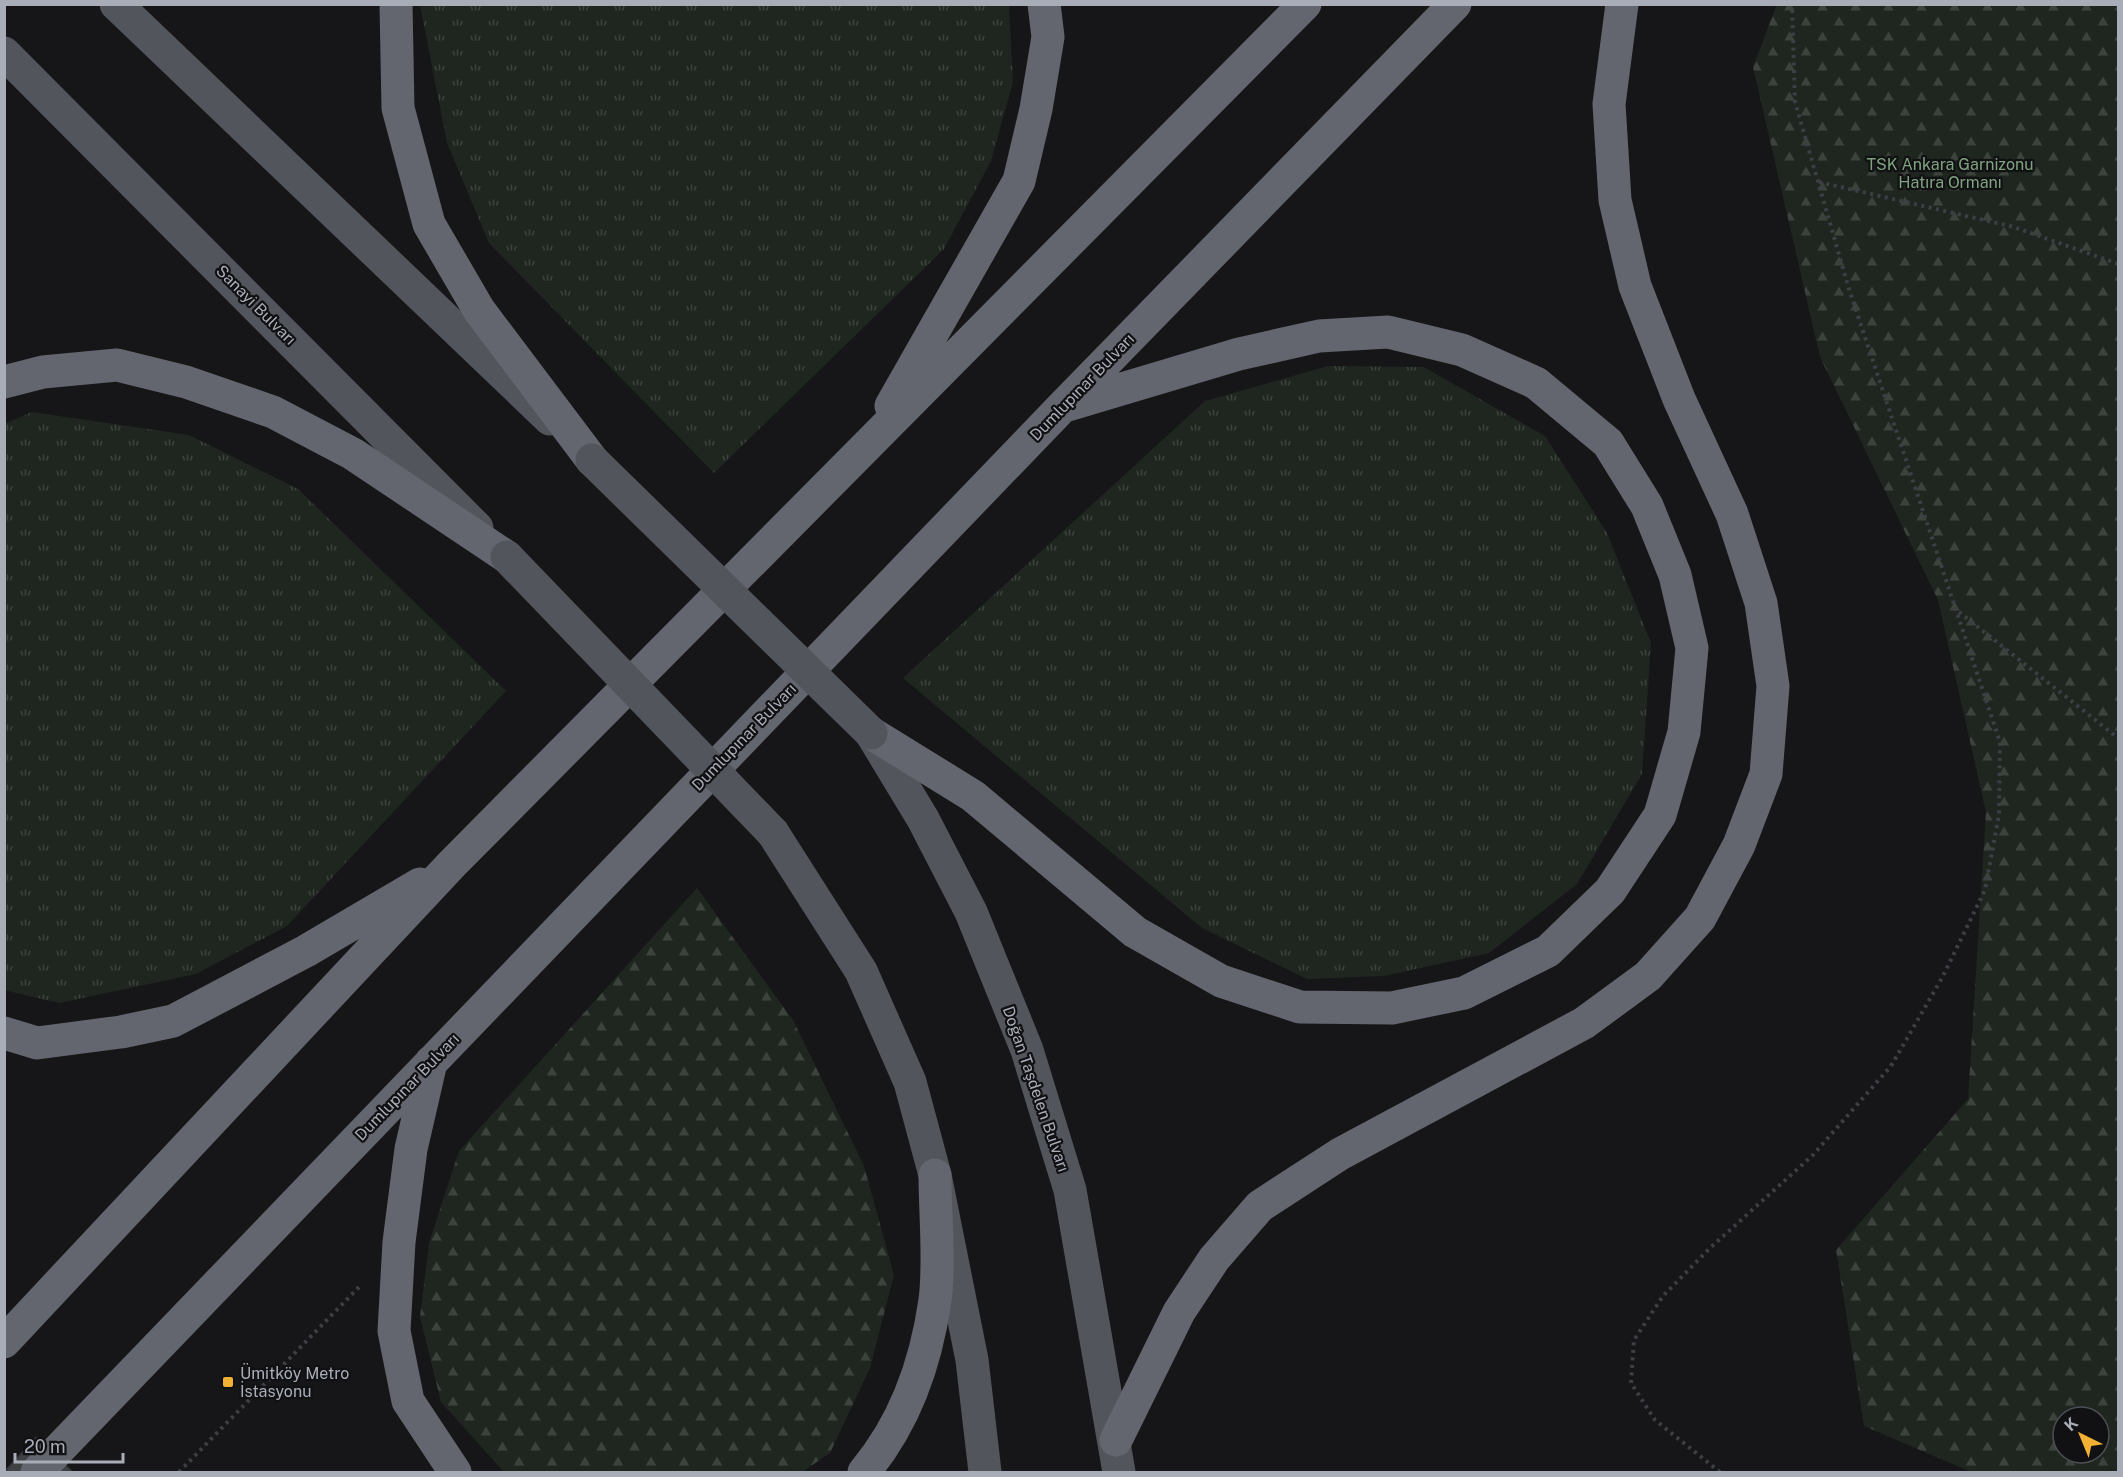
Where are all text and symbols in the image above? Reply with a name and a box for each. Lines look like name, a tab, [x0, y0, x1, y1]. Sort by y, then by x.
park label: TSK Ankara Garnizonu Hatıra Ormanı	[1866, 155, 2034, 192]
street label: Sanayi Bulvarı	[212, 261, 300, 349]
street label: Dumlupınar Bulvarı	[1026, 330, 1138, 444]
street label: Dumlupınar Bulvarı	[688, 680, 800, 794]
street label: Doğan Taşdelen Bulvarı	[999, 1004, 1073, 1174]
street label: Dumlupınar Bulvarı	[351, 1030, 463, 1144]
place label: Ümitköy Metro İstasyonu	[240, 1363, 349, 1401]
marker: Ümitköy Metro İstasyonu	[221, 1375, 235, 1389]
north arrow	[2051, 1405, 2111, 1465]
text: K	[2060, 1413, 2082, 1435]
scale bar	[15, 1426, 123, 1464]
text: 20 m	[24, 1436, 66, 1457]

